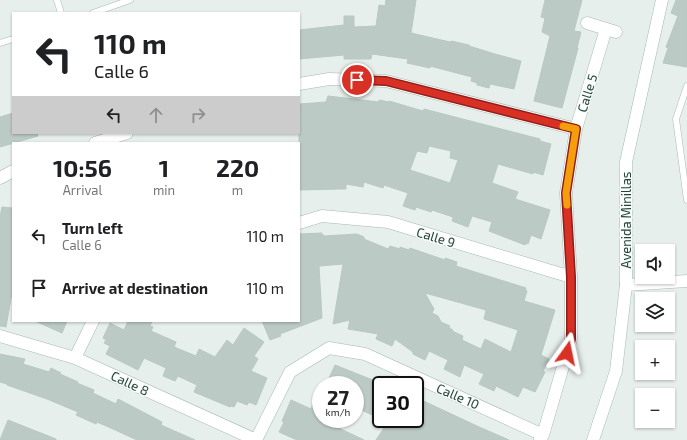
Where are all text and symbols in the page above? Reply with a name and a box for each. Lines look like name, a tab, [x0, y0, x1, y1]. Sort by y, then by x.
text: 110 m	[94, 26, 167, 60]
icon: left	[28, 28, 80, 80]
text: Calle 6	[94, 60, 149, 82]
pin	[340, 63, 374, 97]
icon: arrive	[346, 69, 368, 91]
street label: Calle 5	[574, 72, 600, 114]
icon: left	[103, 104, 125, 126]
icon: ahead	[145, 104, 167, 126]
icon: right	[187, 104, 209, 126]
text: 10:56	[53, 153, 112, 182]
text: 1	[159, 153, 169, 182]
text: 220	[216, 153, 259, 182]
street label: Avenida Minillas	[618, 172, 634, 268]
text: Arrival	[63, 182, 102, 198]
text: min	[153, 182, 175, 198]
text: m	[232, 182, 243, 198]
text: Turn left	[62, 219, 123, 237]
street label: Calle 9	[415, 224, 457, 250]
icon: left	[28, 225, 50, 247]
text: 110 m	[247, 227, 284, 245]
text: Calle 6	[62, 237, 102, 253]
map controls	[635, 244, 675, 428]
button: sound	[635, 244, 675, 284]
icon: arrive	[28, 277, 50, 299]
text: Arrive at destination	[62, 279, 208, 297]
text: 110 m	[247, 279, 284, 297]
button: layers	[635, 292, 675, 332]
position arrow	[546, 332, 588, 374]
button: +	[635, 340, 675, 380]
street label: Calle 8	[108, 367, 152, 399]
speed limit sign: 30	[372, 376, 424, 428]
street label: Calle 10	[434, 380, 482, 412]
text: 27	[327, 385, 349, 409]
button: −	[635, 388, 675, 428]
text: km/h	[326, 406, 350, 418]

